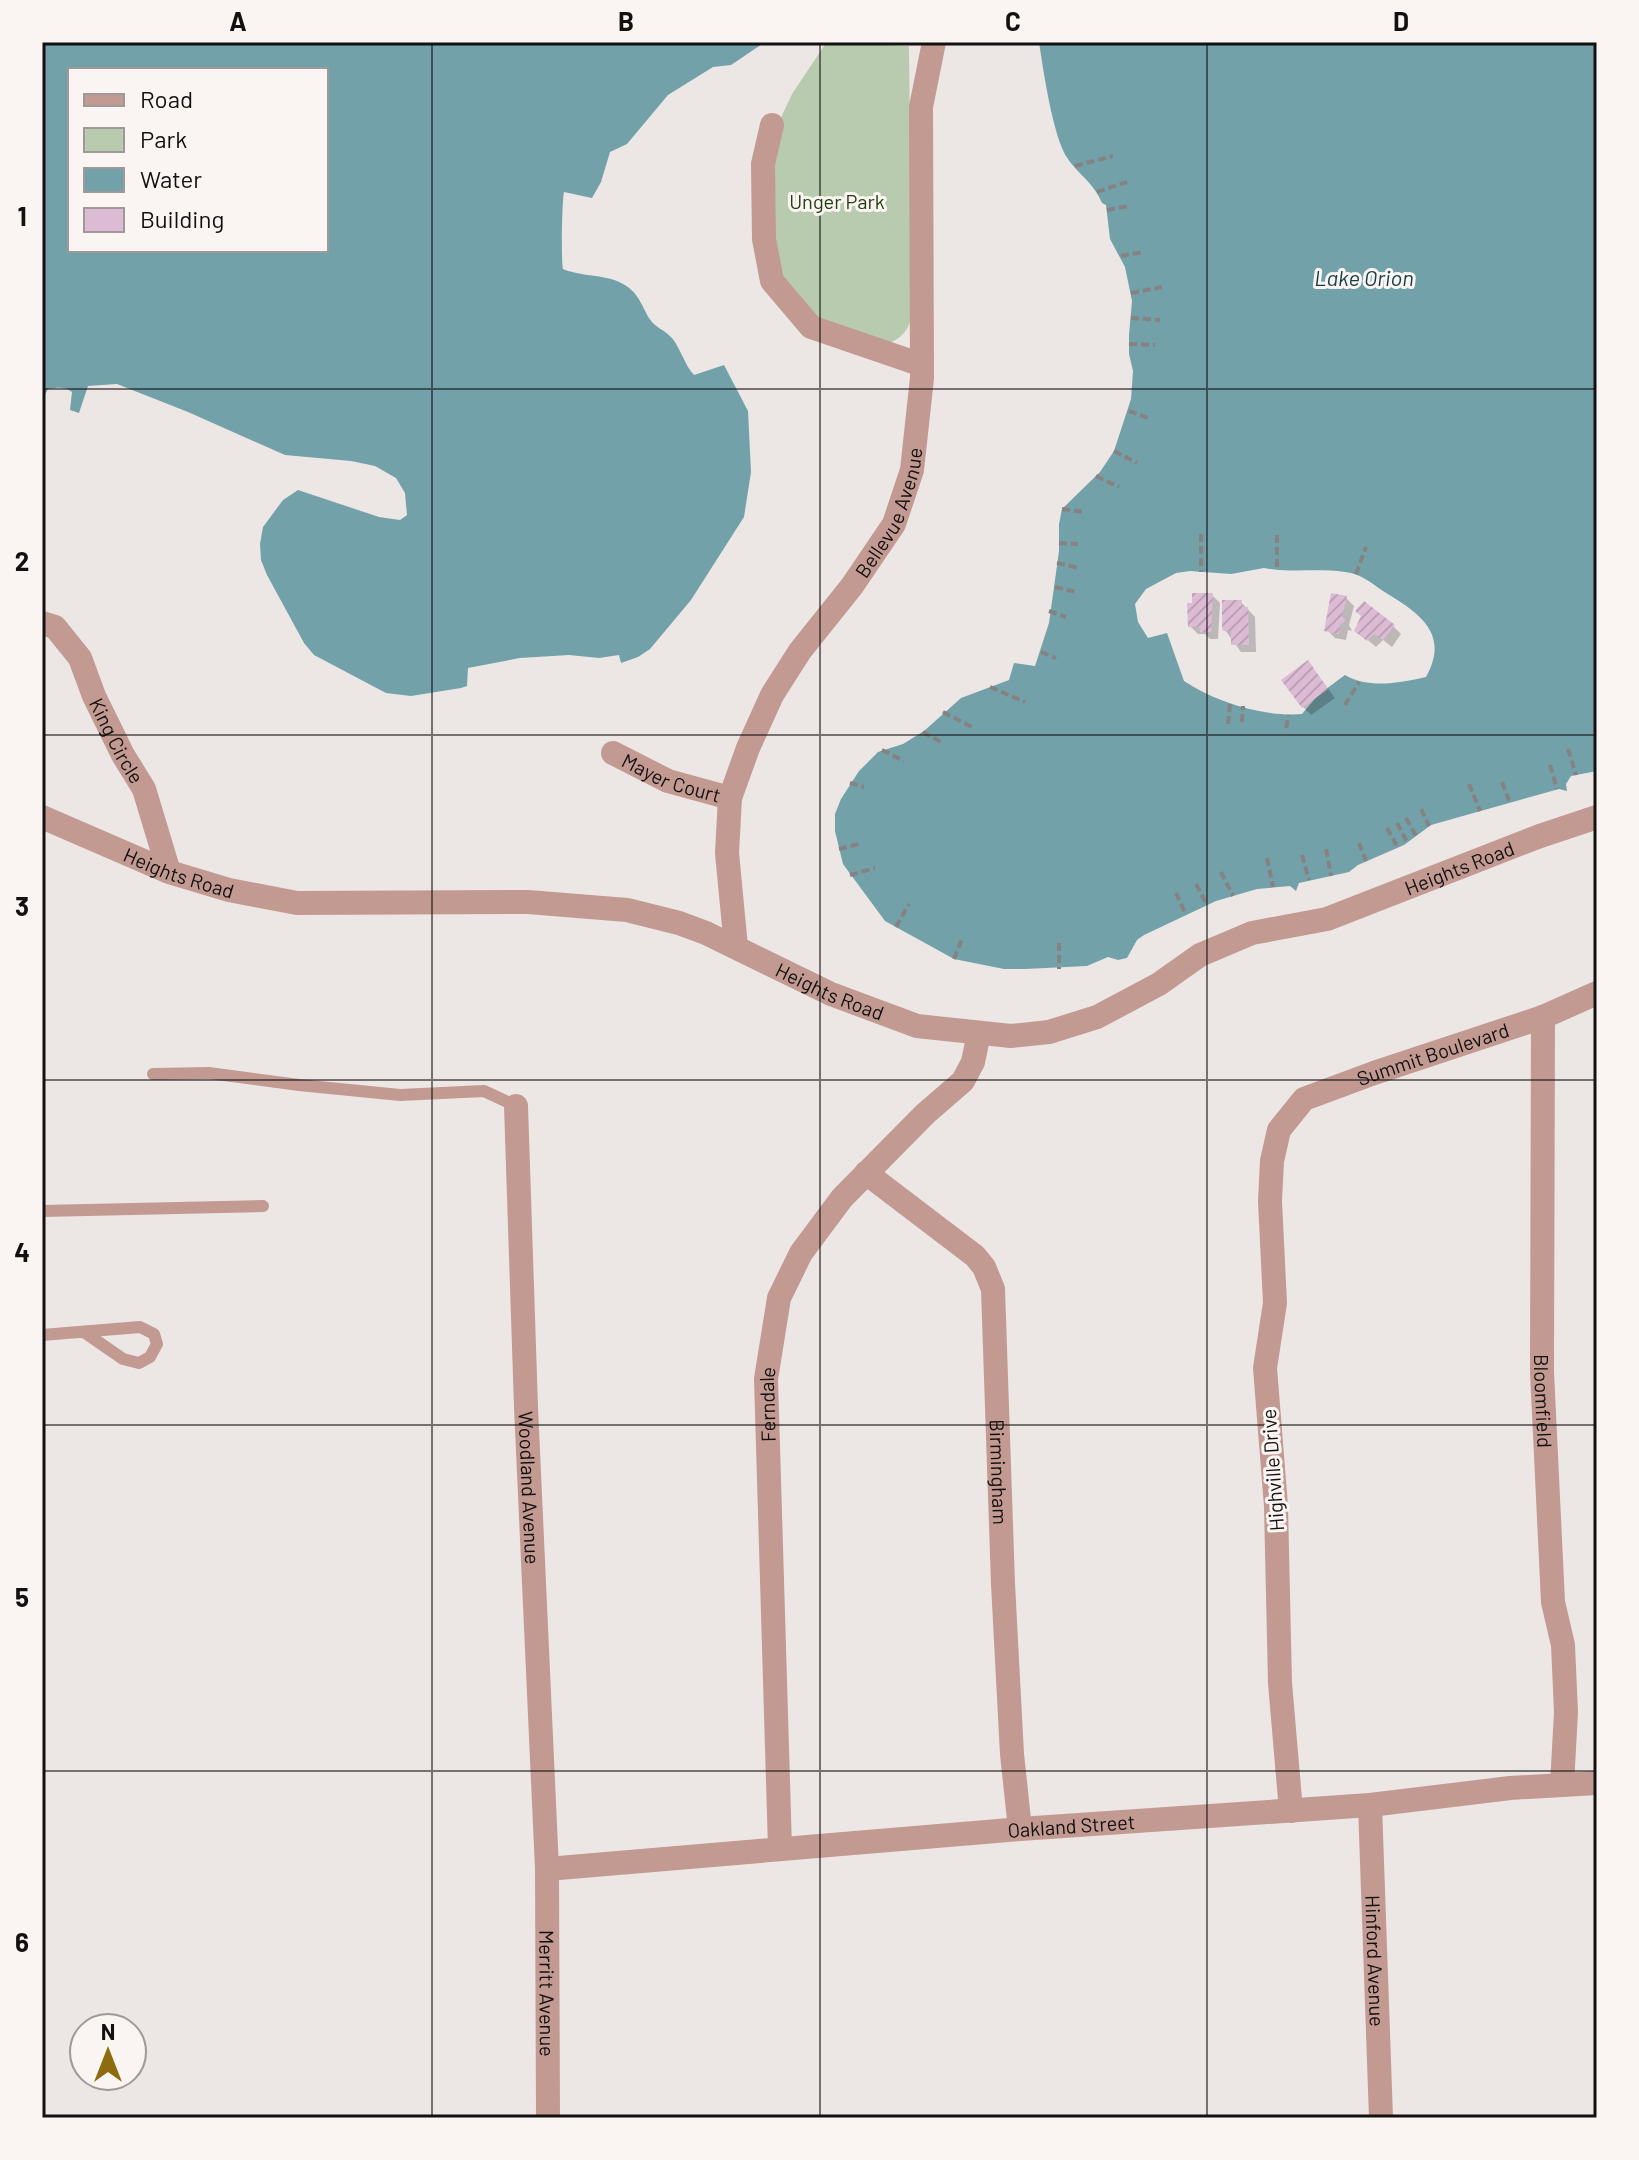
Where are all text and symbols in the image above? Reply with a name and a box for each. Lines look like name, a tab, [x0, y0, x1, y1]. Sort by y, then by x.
text: A	[229, 5, 247, 36]
text: B	[618, 5, 634, 36]
text: C	[1005, 5, 1021, 36]
text: D	[1393, 5, 1409, 36]
legend	[68, 68, 328, 252]
text: Road	[140, 84, 193, 113]
text: Park	[140, 124, 187, 153]
text: Water	[140, 164, 202, 193]
park label: Unger Park	[789, 189, 885, 213]
text: 1	[17, 200, 27, 231]
text: Building	[140, 204, 224, 233]
water label: Lake Orion	[1314, 264, 1414, 290]
street label: Bellevue Avenue	[849, 446, 926, 582]
text: 2	[15, 545, 29, 576]
street label: King Circle	[85, 694, 149, 788]
street label: Mayer Court	[618, 748, 723, 807]
street label: Heights Road	[1401, 835, 1517, 900]
street label: Heights Road	[120, 842, 237, 903]
text: 3	[15, 890, 29, 921]
street label: Heights Road	[772, 957, 887, 1025]
street label: Summit Boulevard	[1353, 1017, 1512, 1090]
text: 4	[14, 1236, 30, 1267]
street label: Bloomfield	[1530, 1354, 1558, 1448]
street label: Ferndale	[754, 1365, 780, 1442]
street label: Highville Drive	[1256, 1408, 1288, 1532]
street label: Woodland Avenue	[514, 1411, 545, 1565]
street label: Birmingham	[985, 1419, 1013, 1525]
text: 5	[15, 1581, 29, 1612]
street label: Oakland Street	[1007, 1809, 1136, 1842]
street label: Hinford Avenue	[1361, 1895, 1390, 2027]
text: 6	[15, 1926, 29, 1957]
street label: Merritt Avenue	[535, 1930, 560, 2057]
north arrow	[68, 2012, 148, 2092]
text: N	[101, 2018, 115, 2044]

